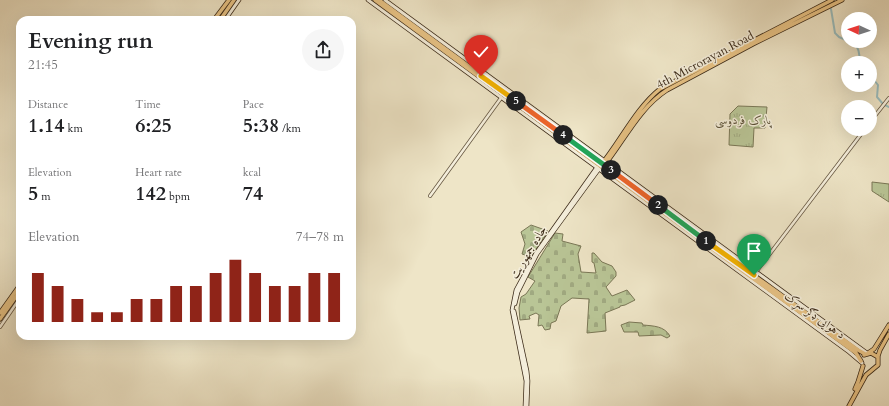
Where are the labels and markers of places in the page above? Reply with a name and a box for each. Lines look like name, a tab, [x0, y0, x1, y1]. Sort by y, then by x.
pin	[464, 35, 498, 76]
pin: 5	[506, 91, 526, 111]
pin: 4	[553, 125, 573, 145]
pin: 3	[601, 160, 621, 180]
pin: 2	[648, 195, 668, 215]
pin: 1	[696, 231, 716, 251]
pin	[737, 234, 771, 275]

